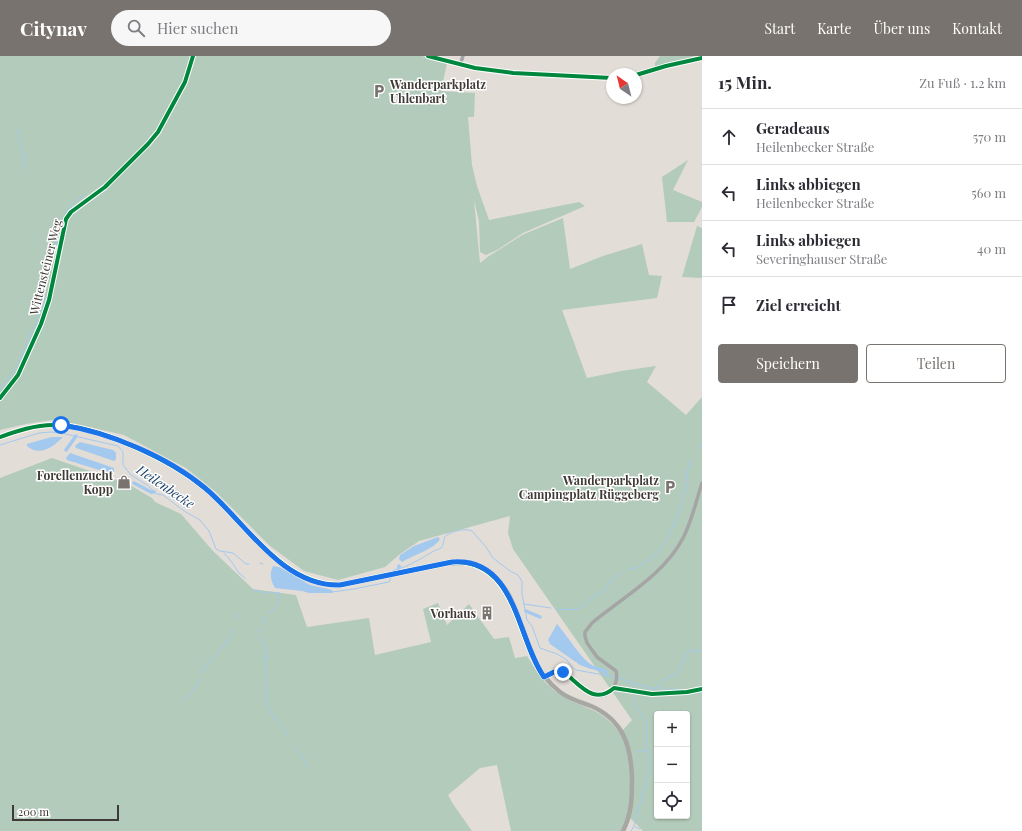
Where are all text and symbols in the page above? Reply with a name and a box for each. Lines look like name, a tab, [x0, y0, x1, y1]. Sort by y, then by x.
search box	[111, 10, 391, 46]
text: Citynav	[20, 15, 87, 41]
icon: search	[125, 17, 147, 39]
text: Hier suchen	[157, 18, 238, 38]
text: Start	[764, 19, 795, 38]
text: Karte	[817, 19, 852, 38]
text: Über uns	[874, 19, 930, 38]
text: Kontakt	[952, 19, 1002, 38]
north arrow	[606, 68, 642, 104]
text: 15 Min.	[718, 71, 772, 93]
text: Zu Fuß · 1.2 km	[919, 74, 1006, 91]
place label: Wanderparkplatz Uhlenbart	[389, 76, 486, 106]
parking icon: Wanderparkplatz Uhlenbart	[371, 83, 387, 99]
text: Geradeaus	[756, 118, 830, 138]
icon: ahead	[718, 126, 740, 148]
text: 570 m	[973, 128, 1006, 145]
text: Heilenbecker Straße	[756, 138, 874, 155]
text: Links abbiegen	[756, 174, 861, 194]
icon: left	[718, 182, 740, 204]
text: 560 m	[971, 184, 1006, 201]
text: Heilenbecker Straße	[756, 194, 874, 211]
street label: Wittensteiner Weg	[25, 217, 65, 317]
text: Links abbiegen	[756, 230, 861, 250]
icon: left	[718, 238, 740, 260]
text: 40 m	[977, 240, 1006, 257]
text: Severinghauser Straße	[756, 250, 887, 267]
icon: arrive	[718, 294, 740, 316]
text: Ziel erreicht	[756, 295, 841, 315]
button: Speichern	[718, 344, 858, 383]
button: Teilen	[866, 344, 1006, 383]
route start	[52, 416, 70, 434]
water label: Heilenbecke	[133, 460, 198, 512]
place label: Forellenzucht Kopp	[37, 467, 114, 497]
place label: Wanderparkplatz Campingplatz Rüggeberg	[519, 472, 659, 502]
shop icon: Forellenzucht Kopp	[116, 474, 132, 490]
parking icon: Wanderparkplatz Campingplatz Rüggeberg	[662, 479, 678, 495]
place label: Vorhaus	[429, 605, 476, 621]
building icon: Vorhaus	[479, 605, 495, 621]
route end	[554, 663, 572, 681]
map controls	[654, 711, 690, 819]
button: +	[654, 711, 690, 747]
button: −	[654, 747, 690, 783]
button: locate	[654, 783, 690, 819]
scale bar	[12, 803, 119, 822]
text: 200 m	[18, 804, 49, 819]

